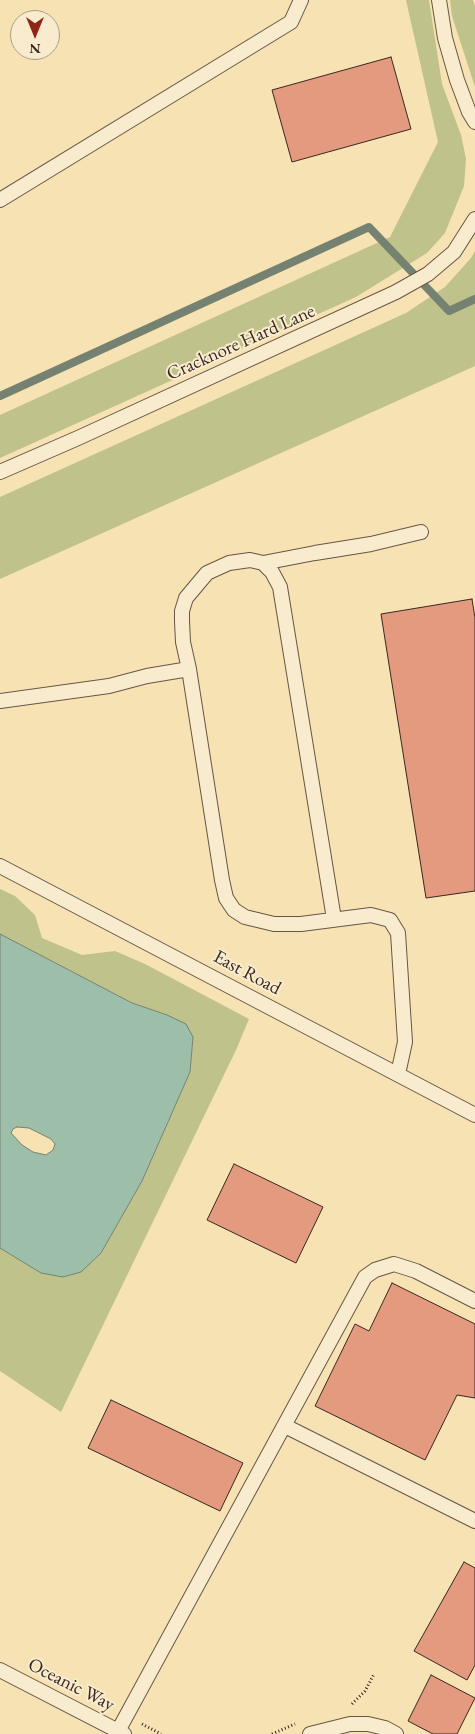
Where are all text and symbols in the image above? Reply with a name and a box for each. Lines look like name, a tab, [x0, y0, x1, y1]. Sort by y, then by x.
north arrow	[10, 10, 60, 60]
text: N	[29, 40, 41, 58]
street label: Cracknore Hard Lane	[163, 300, 319, 386]
street label: East Road	[209, 946, 285, 1000]
street label: Oceanic Way	[24, 1653, 118, 1717]

